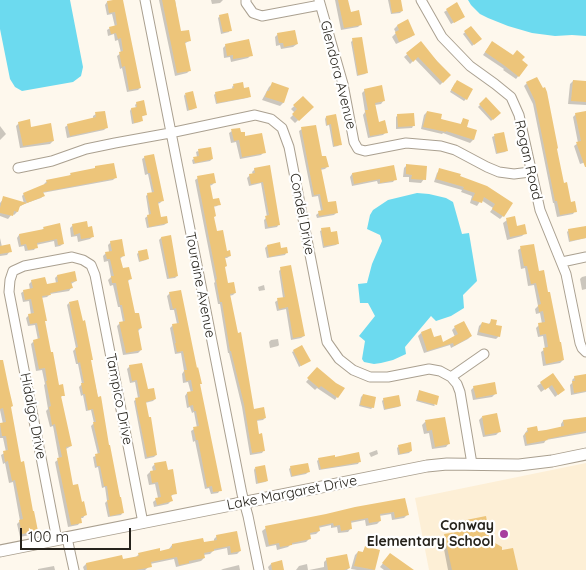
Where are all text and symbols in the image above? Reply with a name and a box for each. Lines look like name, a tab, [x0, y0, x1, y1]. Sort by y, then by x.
street label: Glendora Avenue	[316, 19, 360, 131]
street label: Rogan Road	[511, 118, 545, 202]
street label: Condel Drive	[286, 172, 318, 256]
street label: Touraine Avenue	[181, 231, 219, 339]
street label: Tampico Drive	[102, 352, 136, 446]
street label: Hidalgo Drive	[16, 371, 50, 461]
street label: Lake Margaret Drive	[225, 472, 359, 514]
scale bar	[22, 518, 134, 550]
place label: Conway Elementary School	[367, 518, 494, 550]
text: 100 m	[28, 527, 69, 546]
marker: Conway Elementary School	[498, 528, 510, 540]

